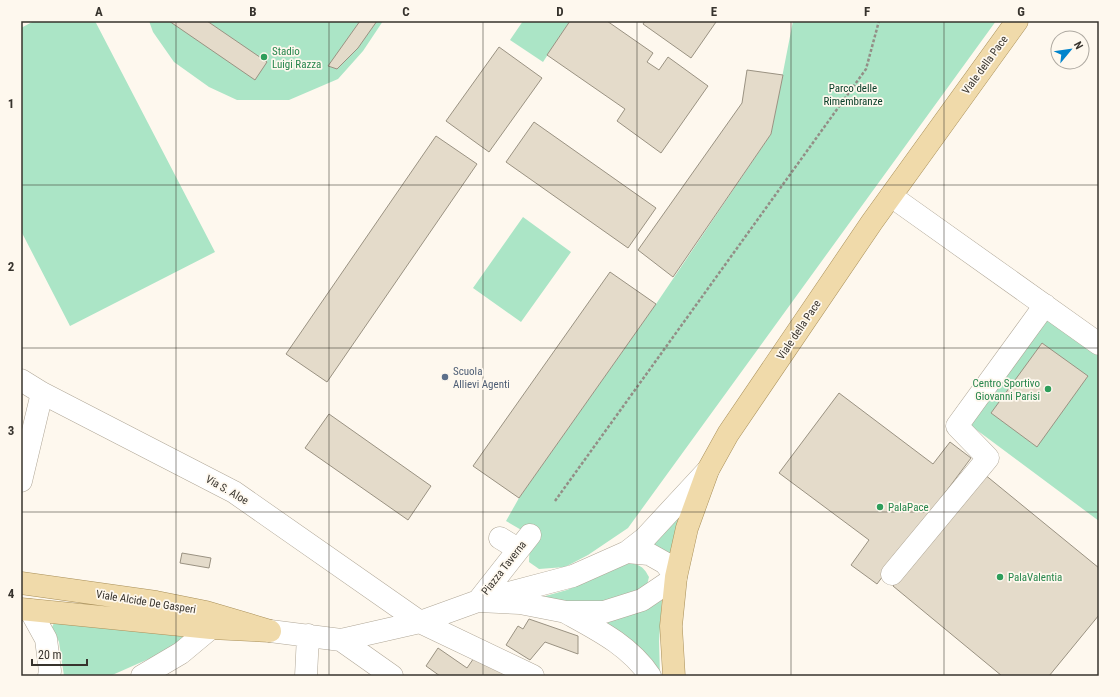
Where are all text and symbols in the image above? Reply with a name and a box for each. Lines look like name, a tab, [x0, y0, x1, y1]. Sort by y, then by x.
text: A	[95, 4, 103, 19]
text: B	[249, 4, 257, 19]
text: C	[402, 4, 410, 19]
text: D	[556, 4, 564, 19]
text: E	[711, 4, 718, 19]
text: F	[864, 4, 870, 19]
text: G	[1017, 4, 1025, 19]
north arrow	[1050, 30, 1090, 70]
street label: Viale della Pace	[959, 33, 1011, 97]
text: N	[1071, 39, 1086, 52]
place label: Stadio Luigi Razza	[272, 45, 321, 71]
marker: Stadio Luigi Razza	[259, 52, 269, 62]
park label: Parco delle Rimembranze	[823, 82, 883, 108]
text: 1	[8, 96, 14, 111]
text: 2	[8, 259, 15, 274]
street label: Viale della Pace	[774, 298, 824, 362]
place label: Scuola Allievi Agenti	[453, 365, 510, 391]
marker: Scuola Allievi Agenti	[440, 372, 450, 382]
place label: Centro Sportivo Giovanni Parisi	[973, 377, 1040, 403]
marker: Centro Sportivo Giovanni Parisi	[1043, 384, 1053, 394]
text: 3	[8, 423, 14, 438]
street label: Via S. Aloe	[203, 473, 251, 507]
place label: PalaPace	[888, 501, 929, 514]
marker: PalaPace	[875, 502, 885, 512]
street label: Piazza Taverna	[479, 538, 529, 598]
place label: PalaValentia	[1008, 571, 1062, 584]
marker: PalaValentia	[995, 572, 1005, 582]
text: 4	[8, 586, 15, 601]
street label: Viale Alcide De Gasperi	[95, 588, 197, 616]
scale bar	[32, 641, 87, 667]
text: 20 m	[38, 648, 62, 662]

